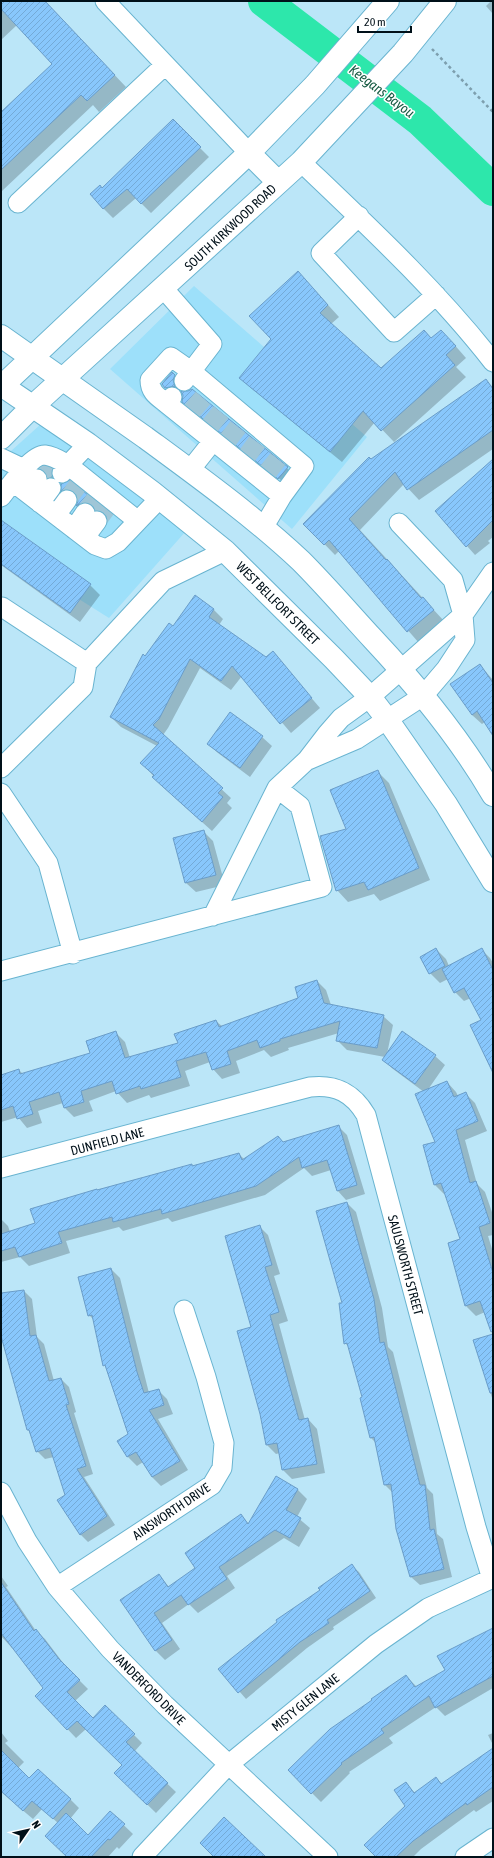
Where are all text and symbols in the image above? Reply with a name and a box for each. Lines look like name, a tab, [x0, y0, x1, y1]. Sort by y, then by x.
scale bar	[358, 8, 411, 34]
text: 20 m	[364, 15, 386, 29]
water label: Keegans Bayou	[346, 61, 418, 121]
street label: SOUTH KIRKWOOD ROAD	[182, 181, 279, 274]
street label: WEST BELLFORT STREET	[233, 559, 322, 648]
street label: DUNFIELD LANE	[69, 1124, 146, 1158]
street label: SAULSWORTH STREET	[385, 1214, 426, 1317]
street label: AINSWORTH DRIVE	[130, 1480, 213, 1543]
street label: VANDERFORD DRIVE	[109, 1649, 189, 1728]
street label: MISTY GLEN LANE	[269, 1670, 342, 1734]
north arrow	[8, 1810, 48, 1850]
text: N	[29, 1818, 43, 1830]

